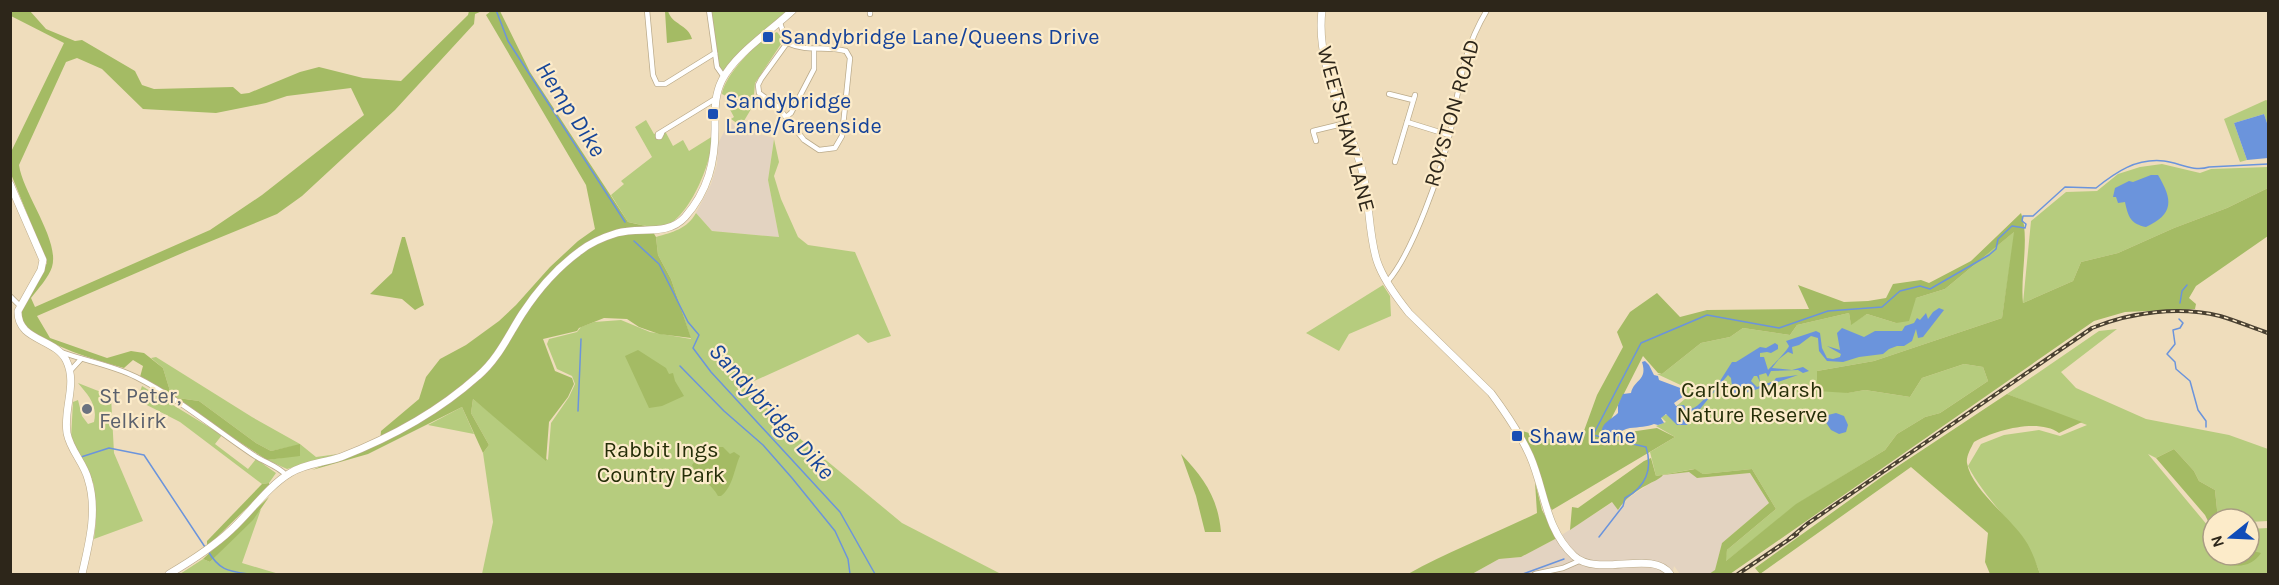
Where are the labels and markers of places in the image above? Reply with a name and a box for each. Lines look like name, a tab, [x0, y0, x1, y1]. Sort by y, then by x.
place label: Sandybridge Lane/Queens Drive	[780, 24, 1100, 50]
marker: Sandybridge Lane/Queens Drive	[761, 30, 775, 44]
place label: Sandybridge Lane/Greenside	[725, 88, 882, 139]
marker: Sandybridge Lane/Greenside	[706, 107, 720, 121]
place label: St Peter, Felkirk	[99, 383, 181, 434]
marker: St Peter, Felkirk	[80, 402, 94, 416]
place label: Shaw Lane	[1529, 423, 1636, 449]
marker: Shaw Lane	[1510, 429, 1524, 443]

